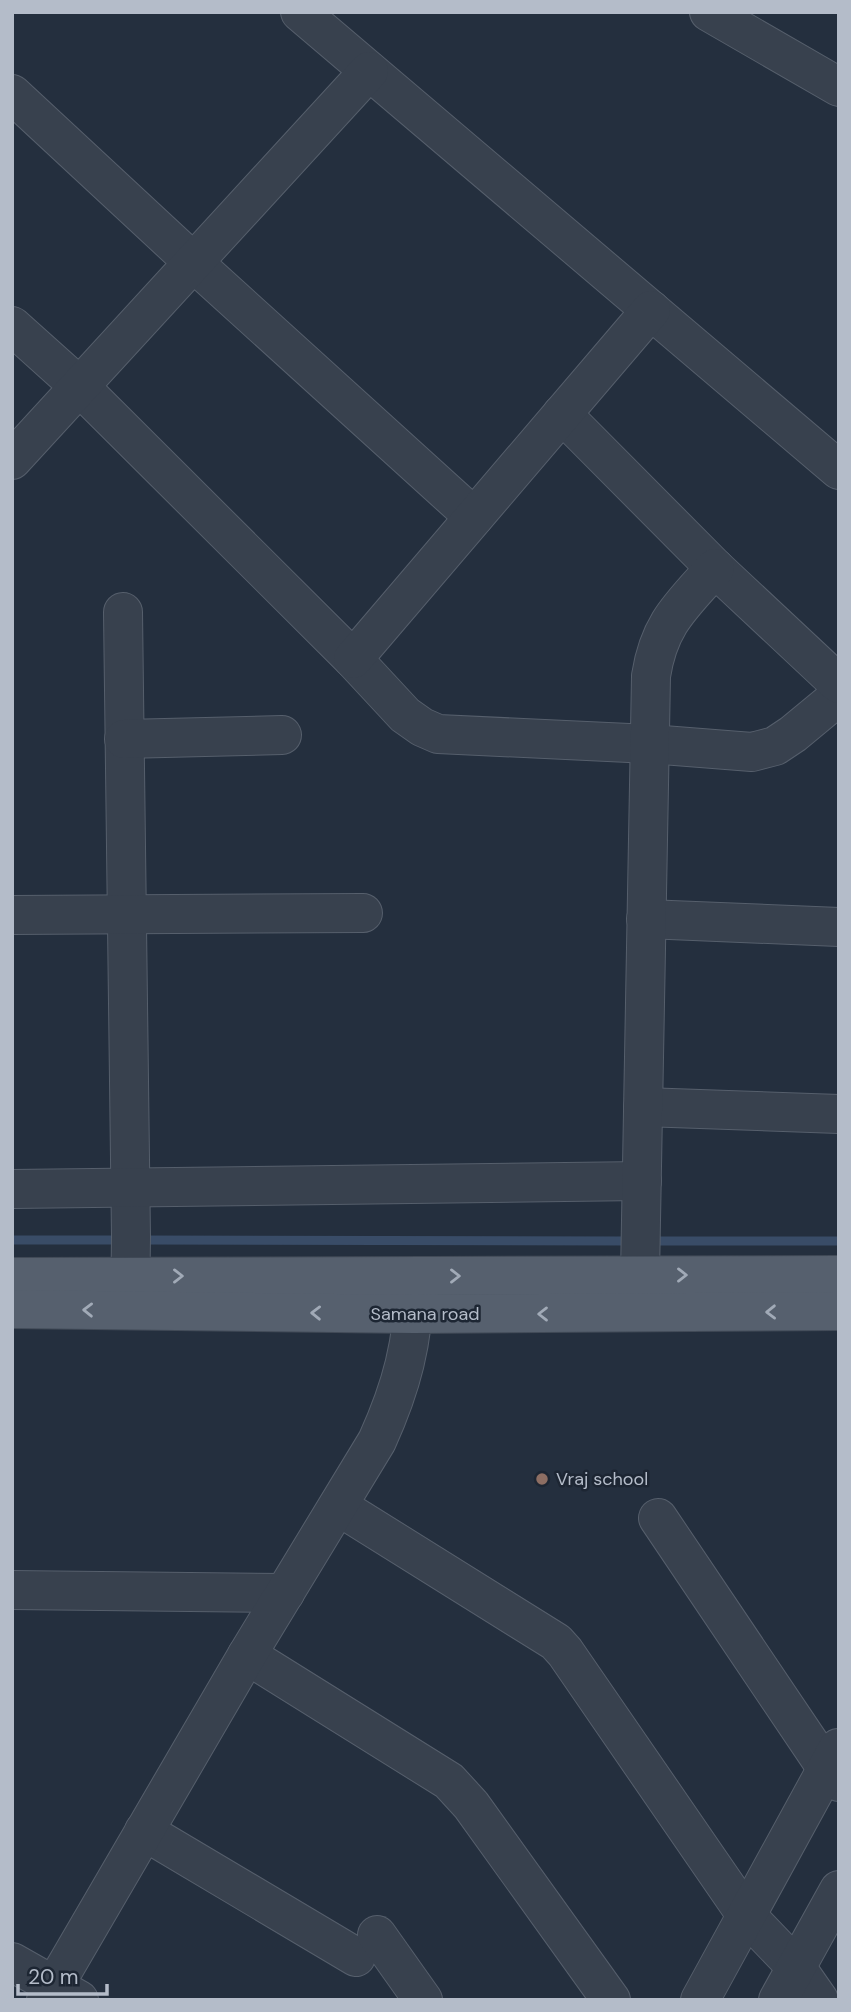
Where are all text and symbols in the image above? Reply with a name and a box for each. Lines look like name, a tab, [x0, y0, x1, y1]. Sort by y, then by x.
one-way arrow	[678, 1267, 688, 1283]
one-way arrow	[174, 1268, 184, 1284]
one-way arrow	[450, 1268, 461, 1284]
one-way arrow	[82, 1302, 93, 1318]
street label: Samana road	[370, 1302, 480, 1326]
one-way arrow	[765, 1304, 775, 1320]
one-way arrow	[310, 1305, 320, 1321]
one-way arrow	[537, 1306, 548, 1322]
place label: Vraj school	[556, 1467, 648, 1491]
marker: Vraj school	[534, 1471, 550, 1487]
scale bar	[18, 1952, 107, 1996]
text: 20 m	[28, 1963, 79, 1991]

